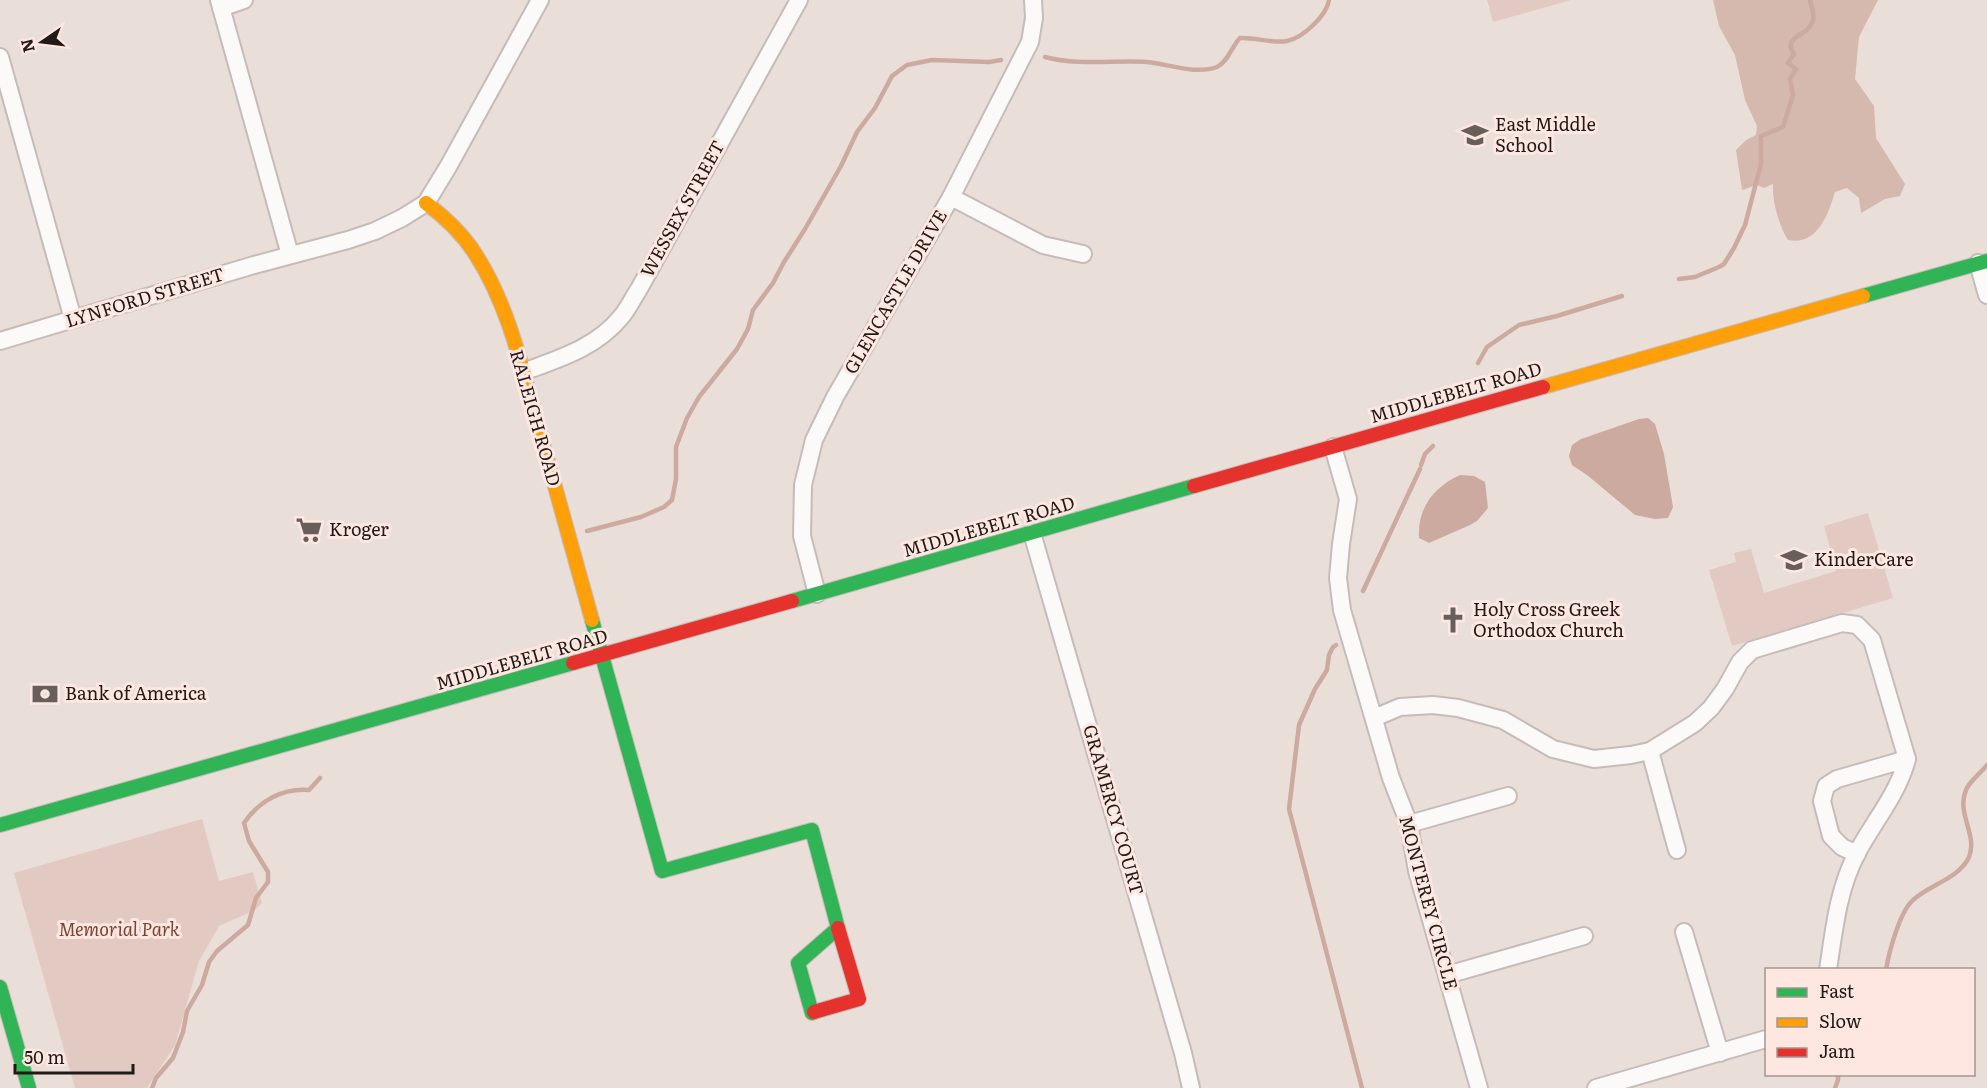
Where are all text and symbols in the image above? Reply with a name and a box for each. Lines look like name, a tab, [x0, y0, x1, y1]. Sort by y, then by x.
north arrow	[12, 12, 72, 72]
text: N	[13, 36, 40, 55]
place label: East Middle School	[1495, 110, 1596, 158]
school or university icon: East Middle School	[1460, 120, 1490, 150]
street label: WESSEX STREET	[633, 135, 731, 282]
street label: GLENCASTLE DRIVE	[837, 204, 953, 379]
street label: LYNFORD STREET	[62, 260, 227, 334]
street label: RALEIGH ROAD	[504, 346, 569, 489]
street label: MIDDLEBELT ROAD	[1366, 354, 1545, 429]
street label: MIDDLEBELT ROAD	[899, 488, 1078, 563]
supermarket icon: Kroger	[294, 515, 324, 545]
place label: Kroger	[329, 515, 389, 542]
school or university icon: KinderCare	[1779, 545, 1809, 575]
place label: KinderCare	[1814, 545, 1914, 572]
place label: Holy Cross Greek Orthodox Church	[1473, 595, 1624, 643]
church icon: Holy Cross Greek Orthodox Church	[1438, 605, 1468, 635]
street label: MIDDLEBELT ROAD	[432, 621, 611, 696]
bank icon: Bank of America	[30, 679, 60, 709]
place label: Bank of America	[65, 679, 207, 706]
street label: GRAMERCY COURT	[1077, 721, 1152, 898]
street label: MONTEREY CIRCLE	[1393, 812, 1466, 993]
park label: Memorial Park	[58, 915, 180, 942]
legend	[1765, 968, 1975, 1076]
text: Fast	[1819, 977, 1855, 1004]
text: Slow	[1819, 1007, 1862, 1034]
scale bar	[15, 1037, 134, 1075]
text: Jam	[1819, 1037, 1855, 1064]
text: 50 m	[24, 1043, 65, 1070]

